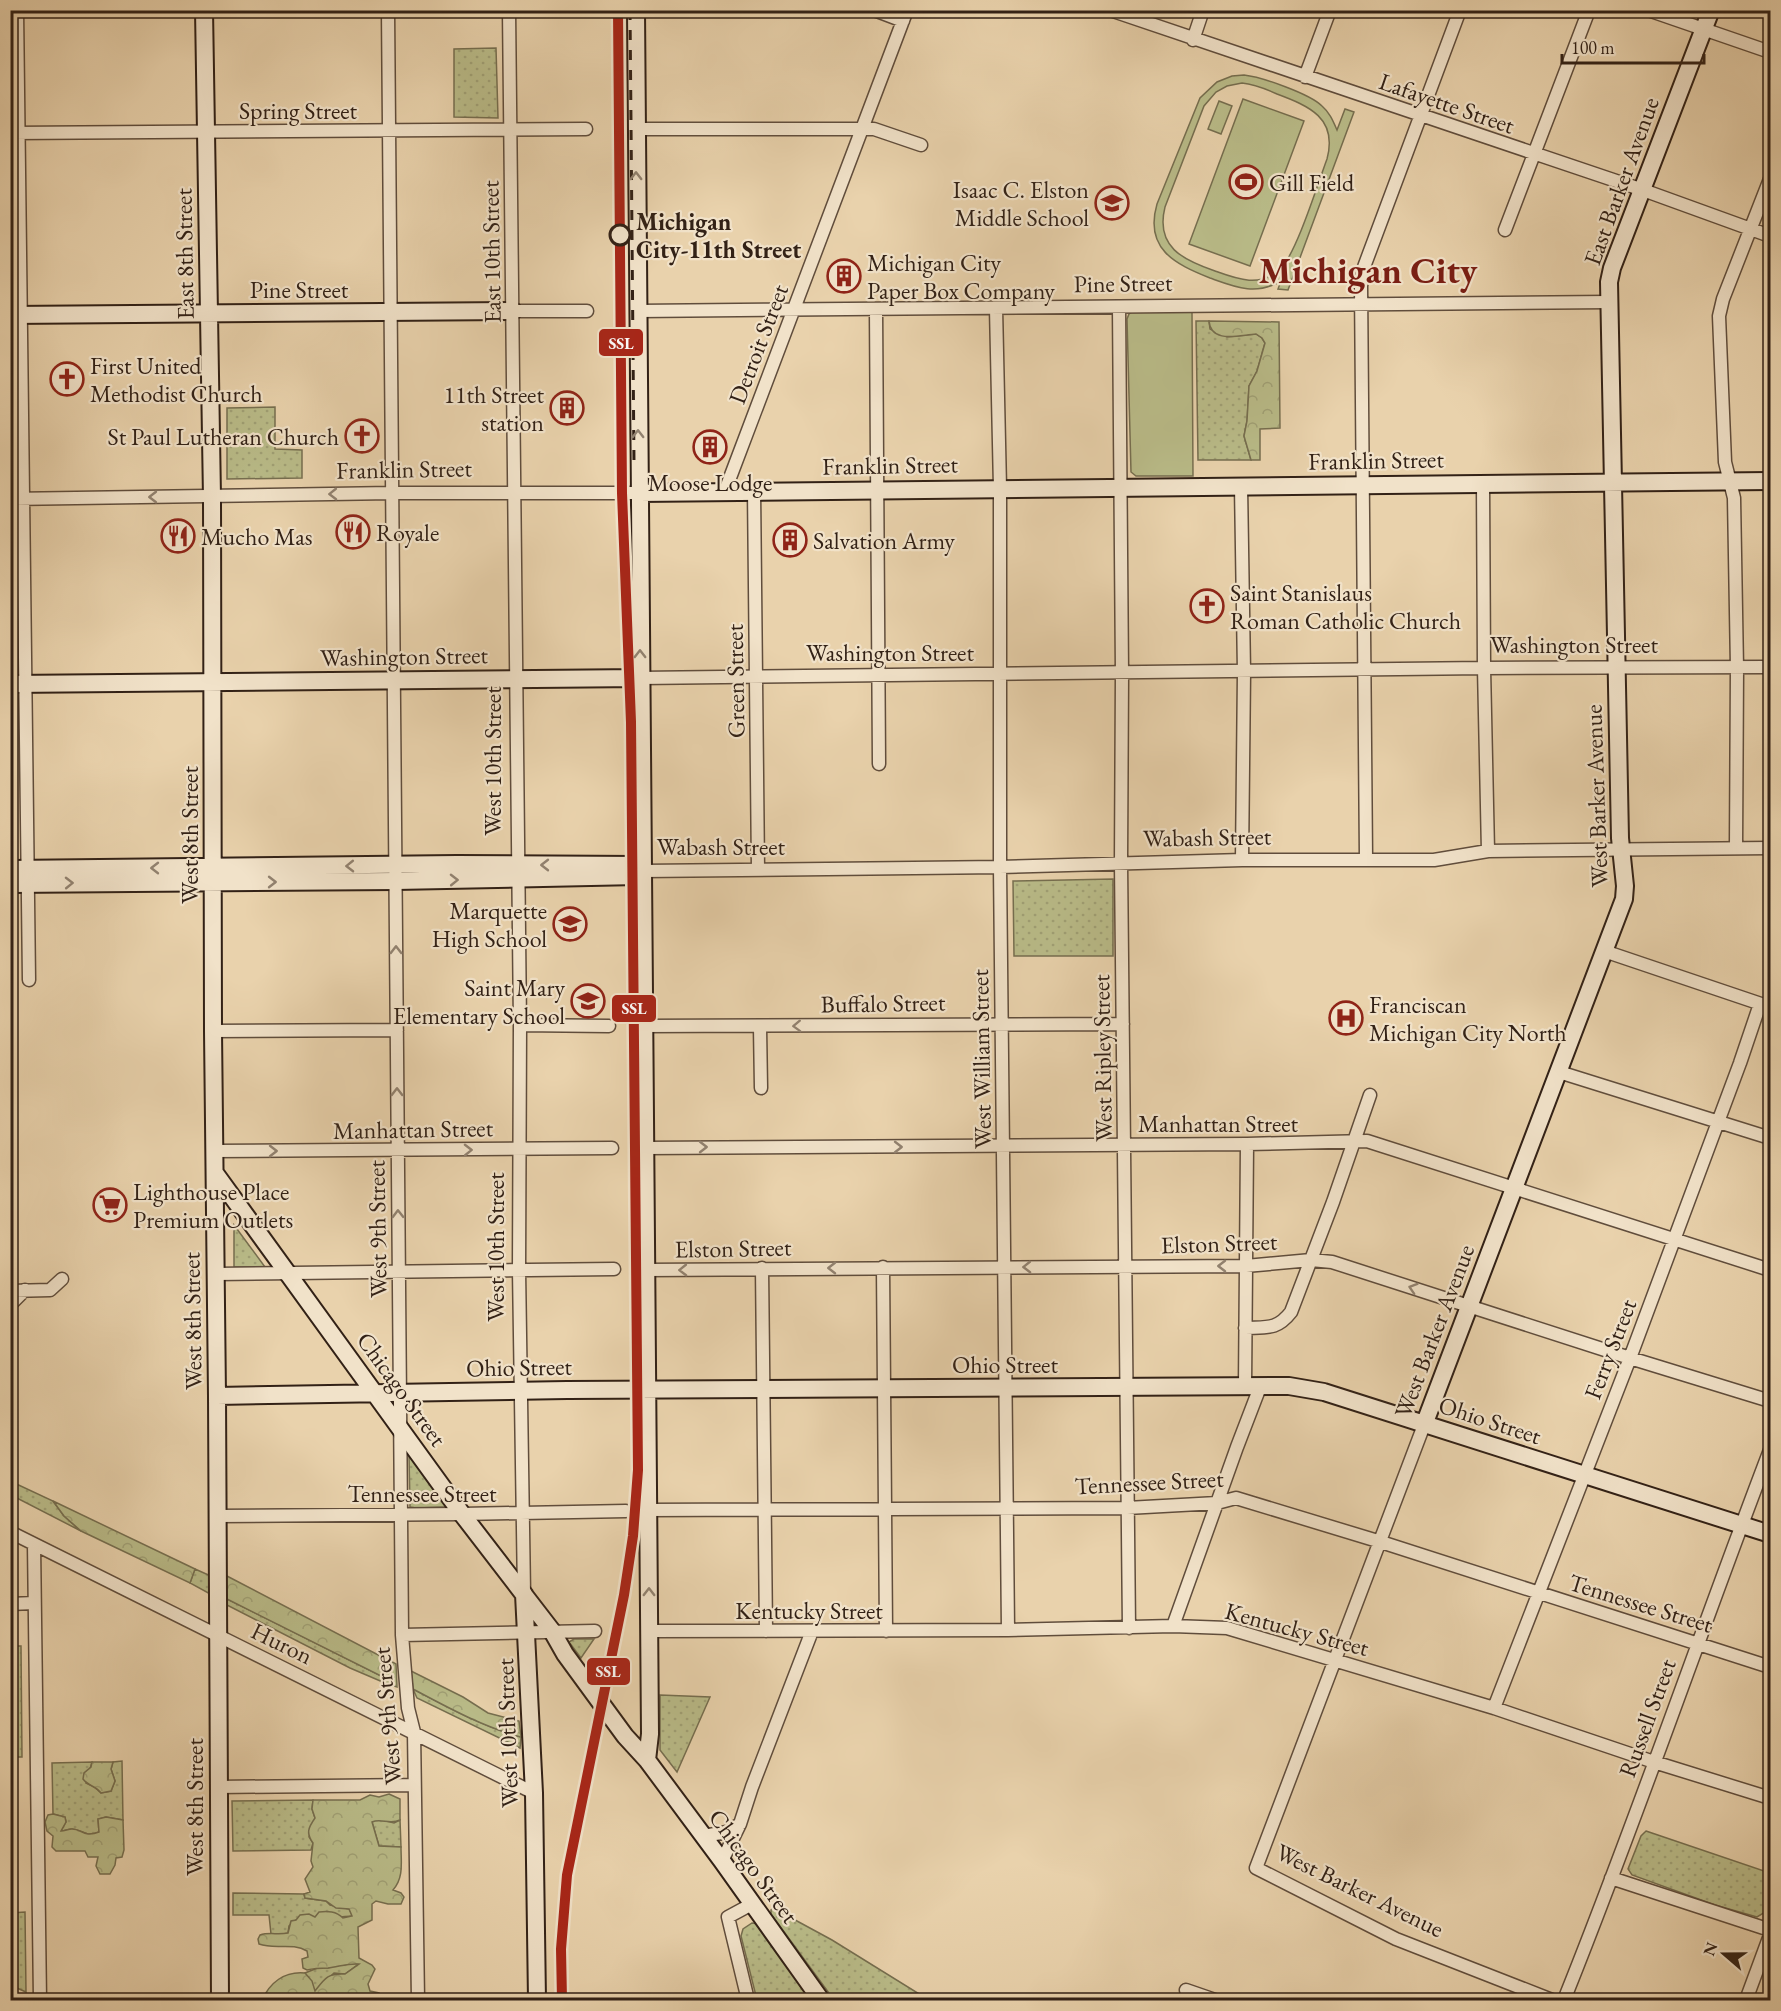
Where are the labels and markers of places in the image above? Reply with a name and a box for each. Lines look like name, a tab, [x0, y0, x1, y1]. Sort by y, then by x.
sports icon: Gill Field	[1228, 164, 1264, 200]
place label: Gill Field	[1269, 167, 1355, 198]
place label: Isaac C. Elston Middle School	[953, 174, 1089, 233]
school or university icon: Isaac C. Elston Middle School	[1094, 185, 1130, 221]
place label: Michigan City-11th Street	[636, 206, 801, 266]
marker: Michigan City-11th Street	[609, 224, 631, 246]
place label: Michigan City Paper Box Company	[867, 247, 1055, 306]
building icon: Michigan City Paper Box Company	[826, 258, 862, 294]
place label: First United Methodist Church	[90, 350, 263, 409]
church icon: First United Methodist Church	[49, 361, 85, 397]
place label: 11th Street station	[444, 379, 544, 438]
building icon: 11th Street station	[549, 390, 585, 426]
church icon: St Paul Lutheran Church	[344, 418, 380, 454]
place label: St Paul Lutheran Church	[107, 421, 339, 452]
building icon: Moose Lodge	[692, 429, 728, 465]
place label: Moose Lodge	[648, 467, 772, 498]
restaurant icon: Royale	[335, 514, 371, 550]
place label: Royale	[376, 517, 439, 548]
restaurant icon: Mucho Mas	[160, 518, 196, 554]
place label: Mucho Mas	[201, 521, 313, 552]
building icon: Salvation Army	[772, 522, 808, 558]
place label: Salvation Army	[813, 525, 955, 556]
place label: Saint Stanislaus Roman Catholic Church	[1230, 577, 1461, 636]
church icon: Saint Stanislaus Roman Catholic Church	[1189, 588, 1225, 624]
place label: Marquette High School	[432, 895, 547, 954]
school or university icon: Marquette High School	[552, 906, 588, 942]
place label: Saint Mary Elementary School	[393, 972, 565, 1031]
school or university icon: Saint Mary Elementary School	[570, 983, 606, 1019]
place label: Franciscan Michigan City North	[1369, 989, 1567, 1048]
hospital icon: Franciscan Michigan City North	[1328, 1000, 1364, 1036]
place label: Lighthouse Place Premium Outlets	[133, 1176, 293, 1235]
supermarket icon: Lighthouse Place Premium Outlets	[92, 1187, 128, 1223]

